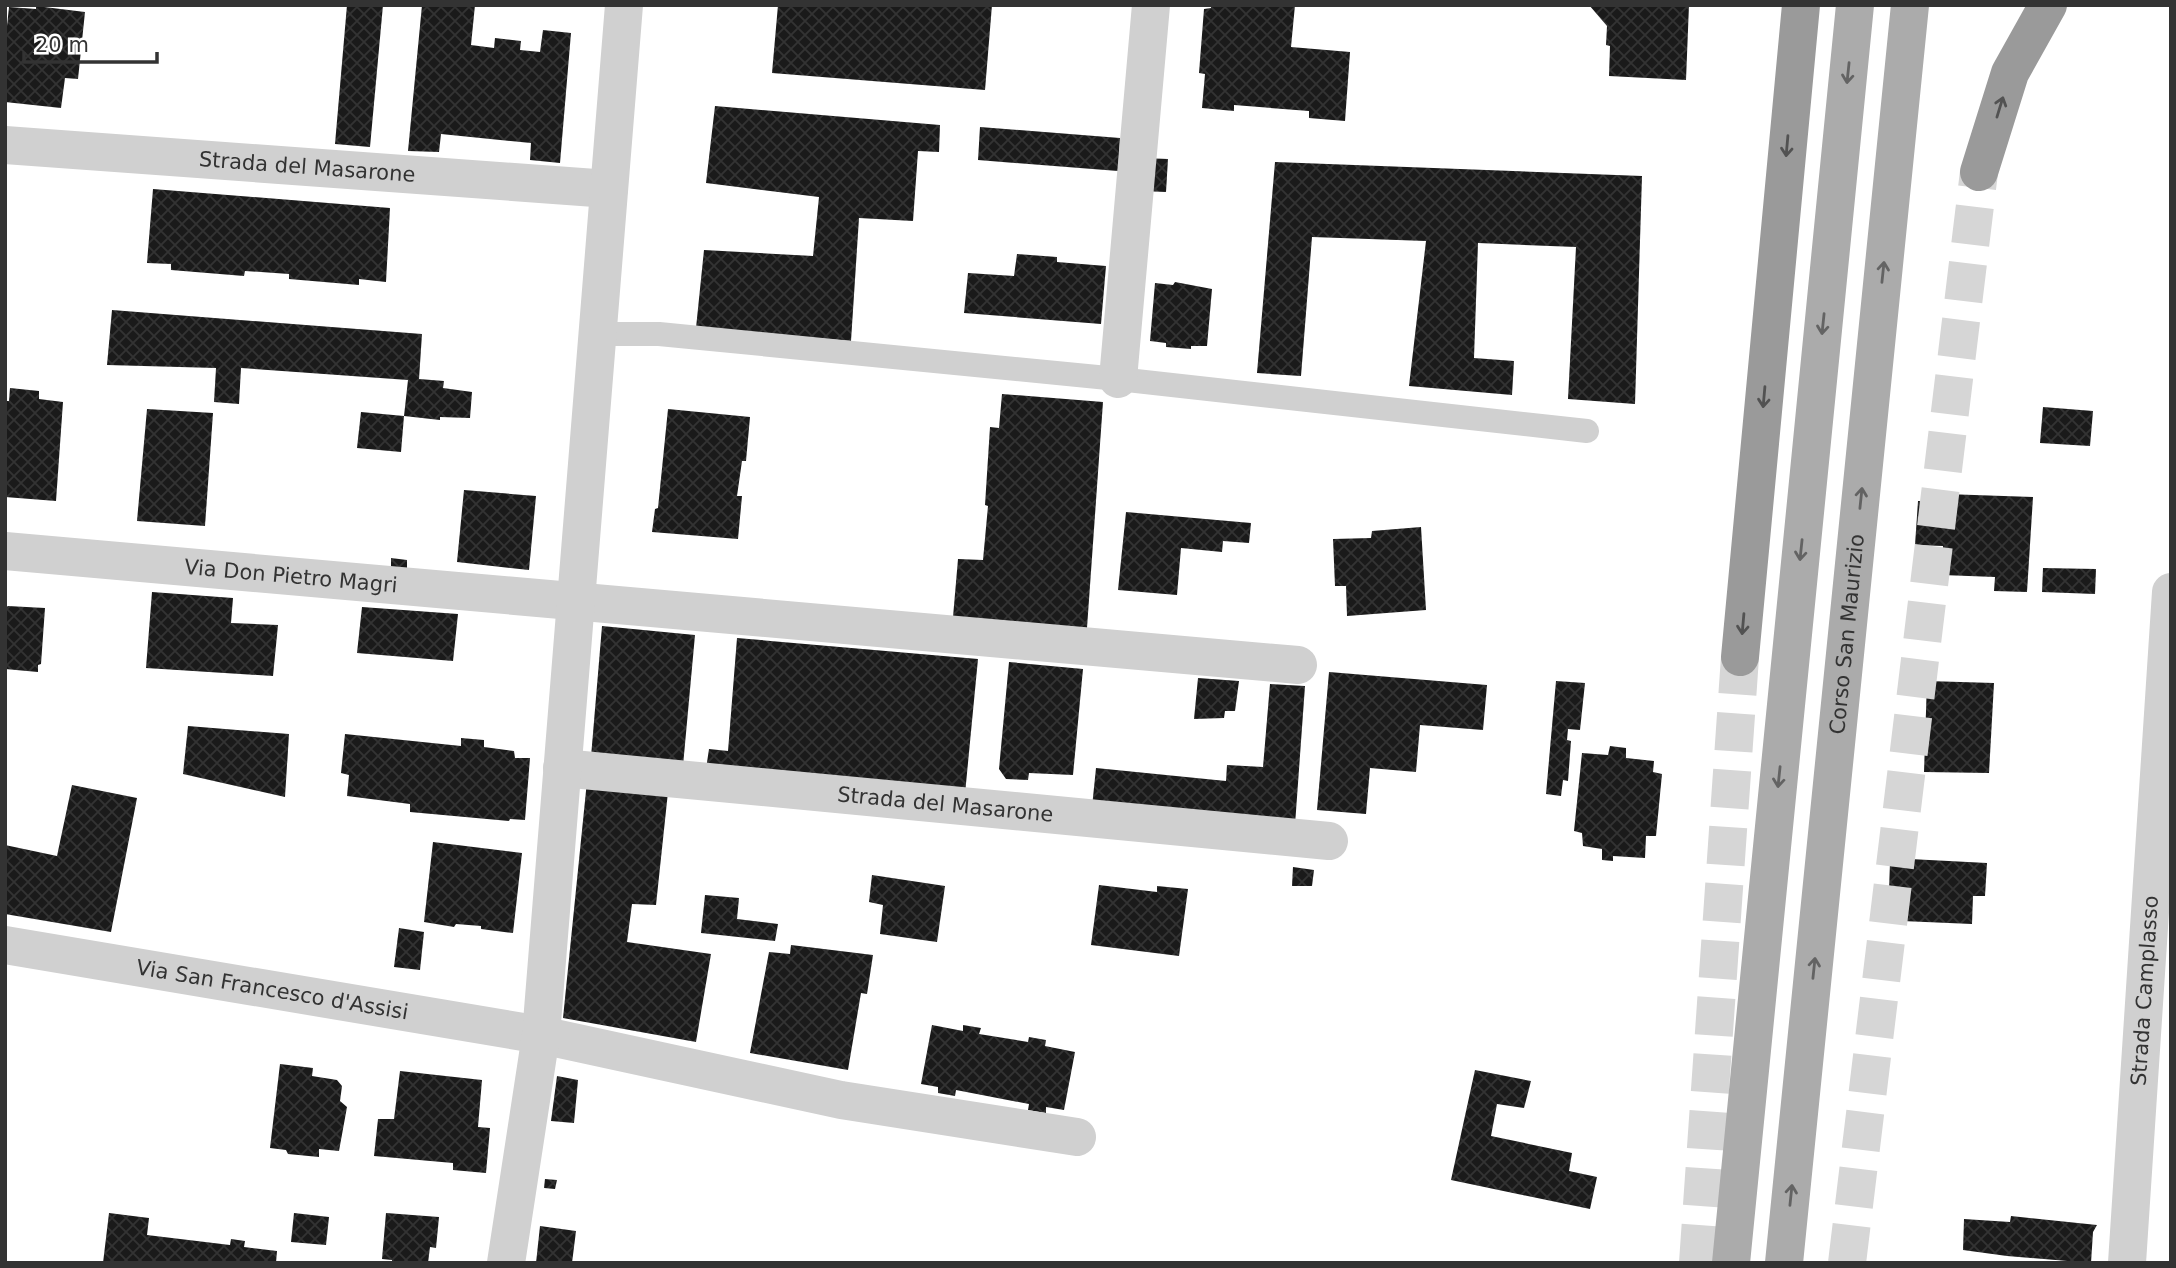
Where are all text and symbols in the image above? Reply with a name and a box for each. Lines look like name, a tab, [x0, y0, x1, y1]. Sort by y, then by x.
scale bar	[24, 21, 158, 65]
text: 20 m	[35, 33, 89, 57]
one-way arrow	[1841, 61, 1854, 84]
one-way arrow	[1995, 96, 2007, 118]
one-way arrow	[1781, 135, 1794, 157]
street label: Strada del Masarone	[198, 147, 416, 187]
one-way arrow	[1877, 261, 1890, 284]
one-way arrow	[1817, 312, 1830, 335]
one-way arrow	[1757, 385, 1770, 408]
one-way arrow	[1854, 487, 1867, 510]
street label: Corso San Maurizio	[1825, 533, 1869, 736]
one-way arrow	[1794, 539, 1807, 561]
street label: Via Don Pietro Magri	[183, 555, 399, 598]
one-way arrow	[1736, 612, 1749, 635]
one-way arrow	[1772, 765, 1785, 788]
street label: Strada del Masarone	[836, 782, 1054, 827]
street label: Strada Camplasso	[2127, 895, 2163, 1087]
street label: Via San Francesco d'Assisi	[134, 955, 410, 1025]
one-way arrow	[1808, 958, 1821, 980]
one-way arrow	[1785, 1184, 1798, 1207]

